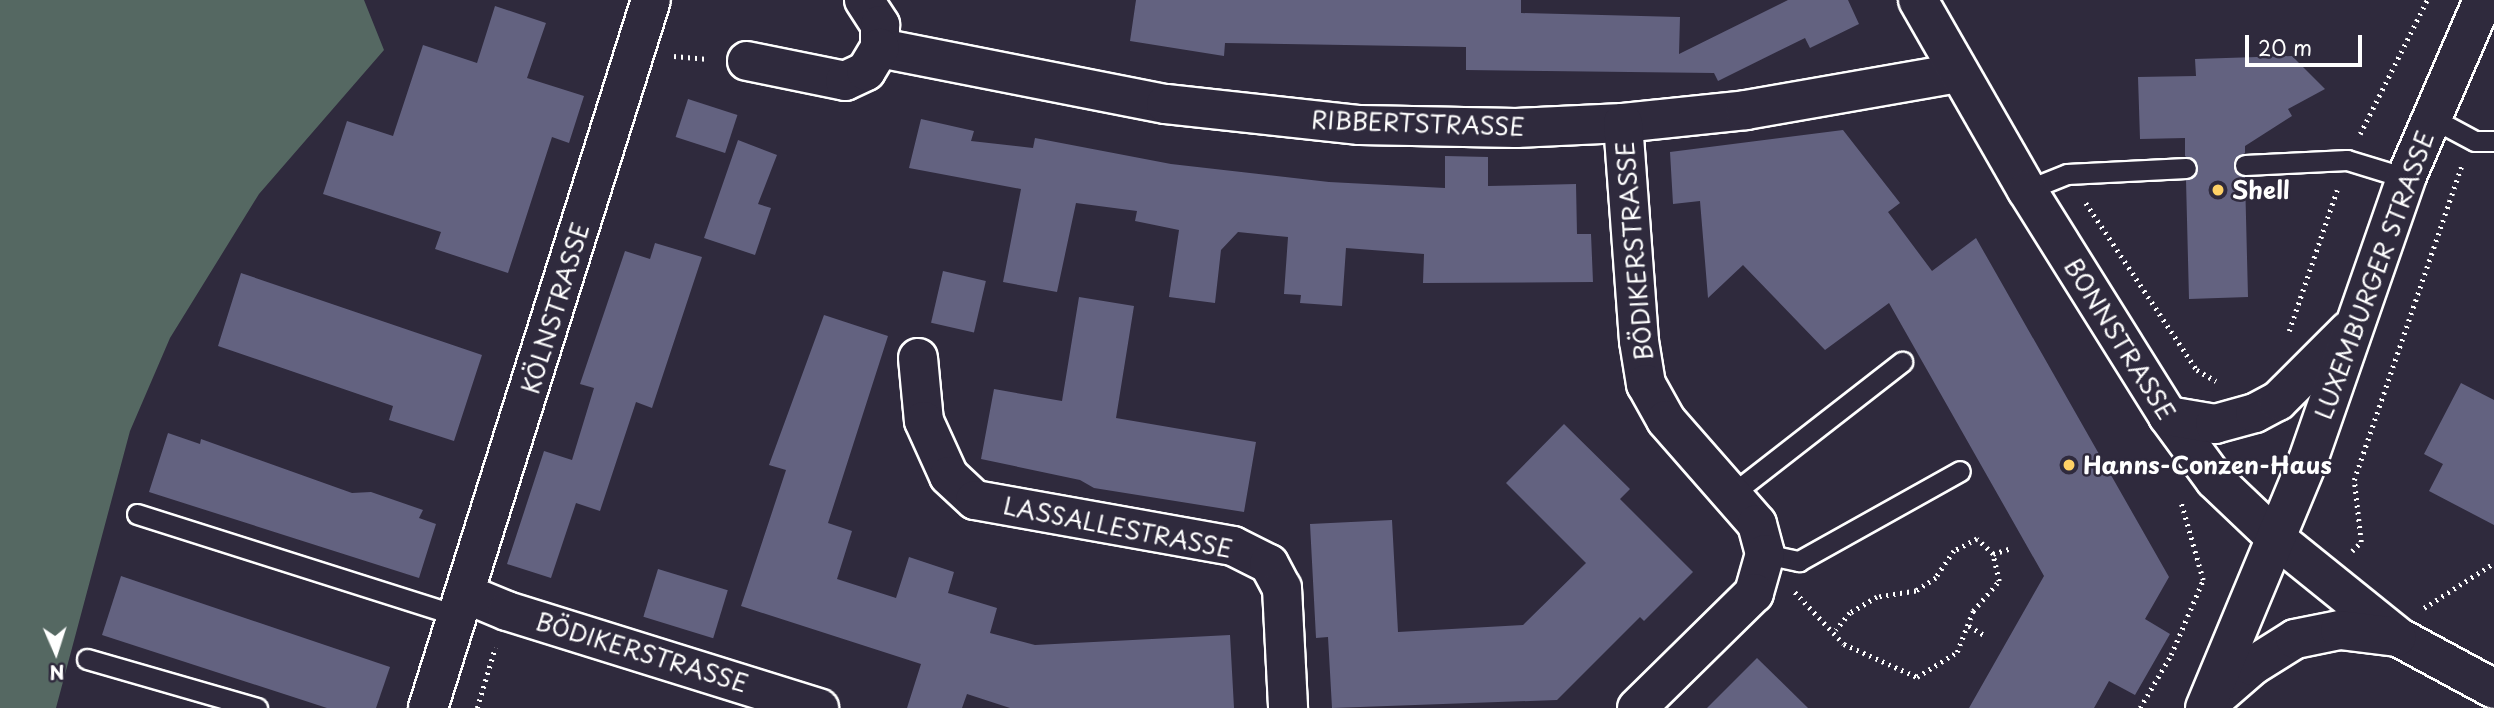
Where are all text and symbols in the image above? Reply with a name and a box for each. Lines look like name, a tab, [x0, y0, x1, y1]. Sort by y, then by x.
scale bar	[2249, 21, 2366, 65]
text: 20 m	[2258, 31, 2312, 63]
street label: RIBBERTSTRASSE	[1311, 105, 1525, 141]
street label: LUXEMBURGER STRASSE	[2308, 126, 2440, 424]
street label: BÖDIKERSTRASSE	[1610, 140, 1658, 362]
place label: Shell	[2232, 176, 2290, 204]
marker: Shell	[2210, 182, 2226, 198]
street label: KÖLNSTRASSE	[515, 219, 595, 397]
street label: BONNSTRASSE	[2059, 253, 2181, 425]
place label: Hanns-Conzen-Haus	[2083, 451, 2332, 479]
marker: Hanns-Conzen-Haus	[2061, 457, 2077, 473]
street label: LASSALLESTRASSE	[1001, 491, 1235, 563]
street label: BÖDIKERSTRASSE	[533, 606, 751, 698]
north arrow	[21, 617, 91, 687]
text: N	[49, 659, 65, 687]

